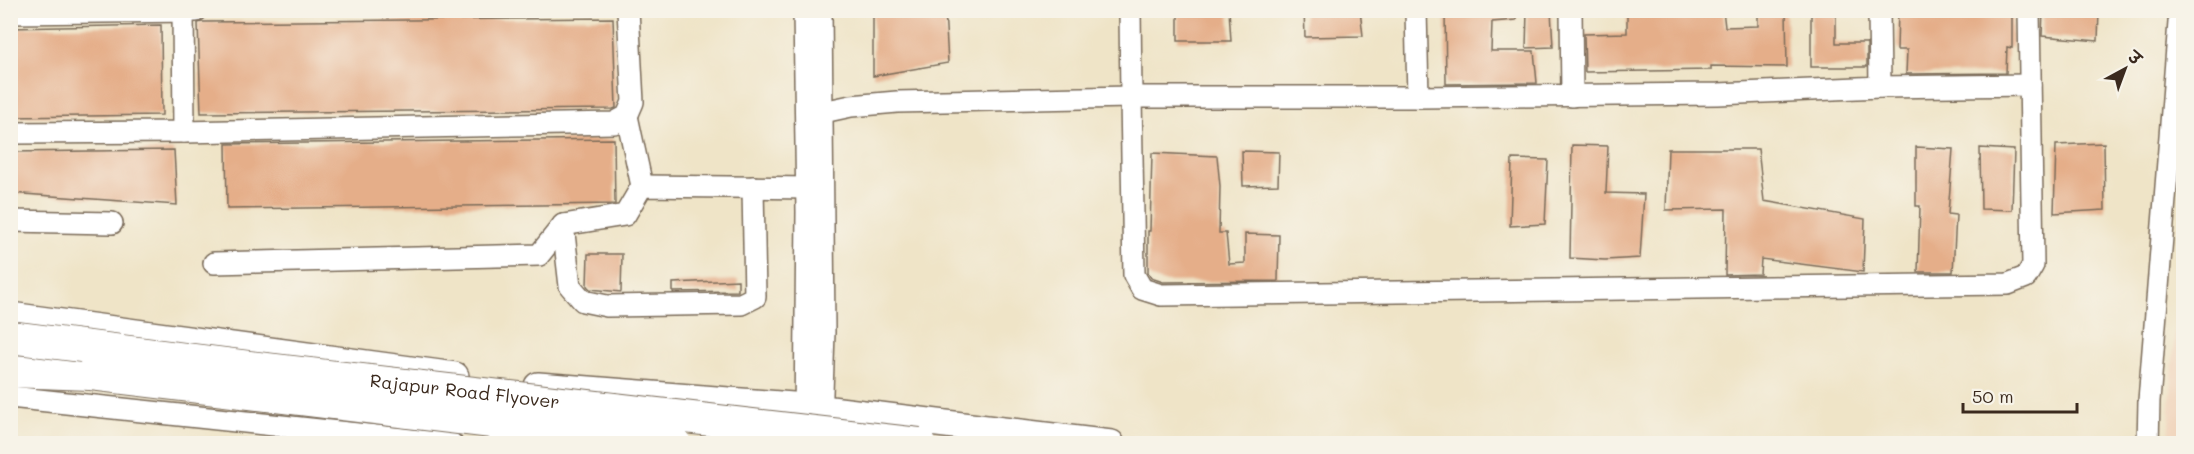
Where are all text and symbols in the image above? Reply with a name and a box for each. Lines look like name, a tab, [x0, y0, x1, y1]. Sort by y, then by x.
north arrow	[2095, 39, 2155, 99]
text: उ	[2123, 45, 2147, 70]
street label: Rajapur Road Flyover	[369, 368, 561, 414]
scale bar	[1963, 376, 2077, 414]
text: 50 m	[1972, 384, 2014, 408]

